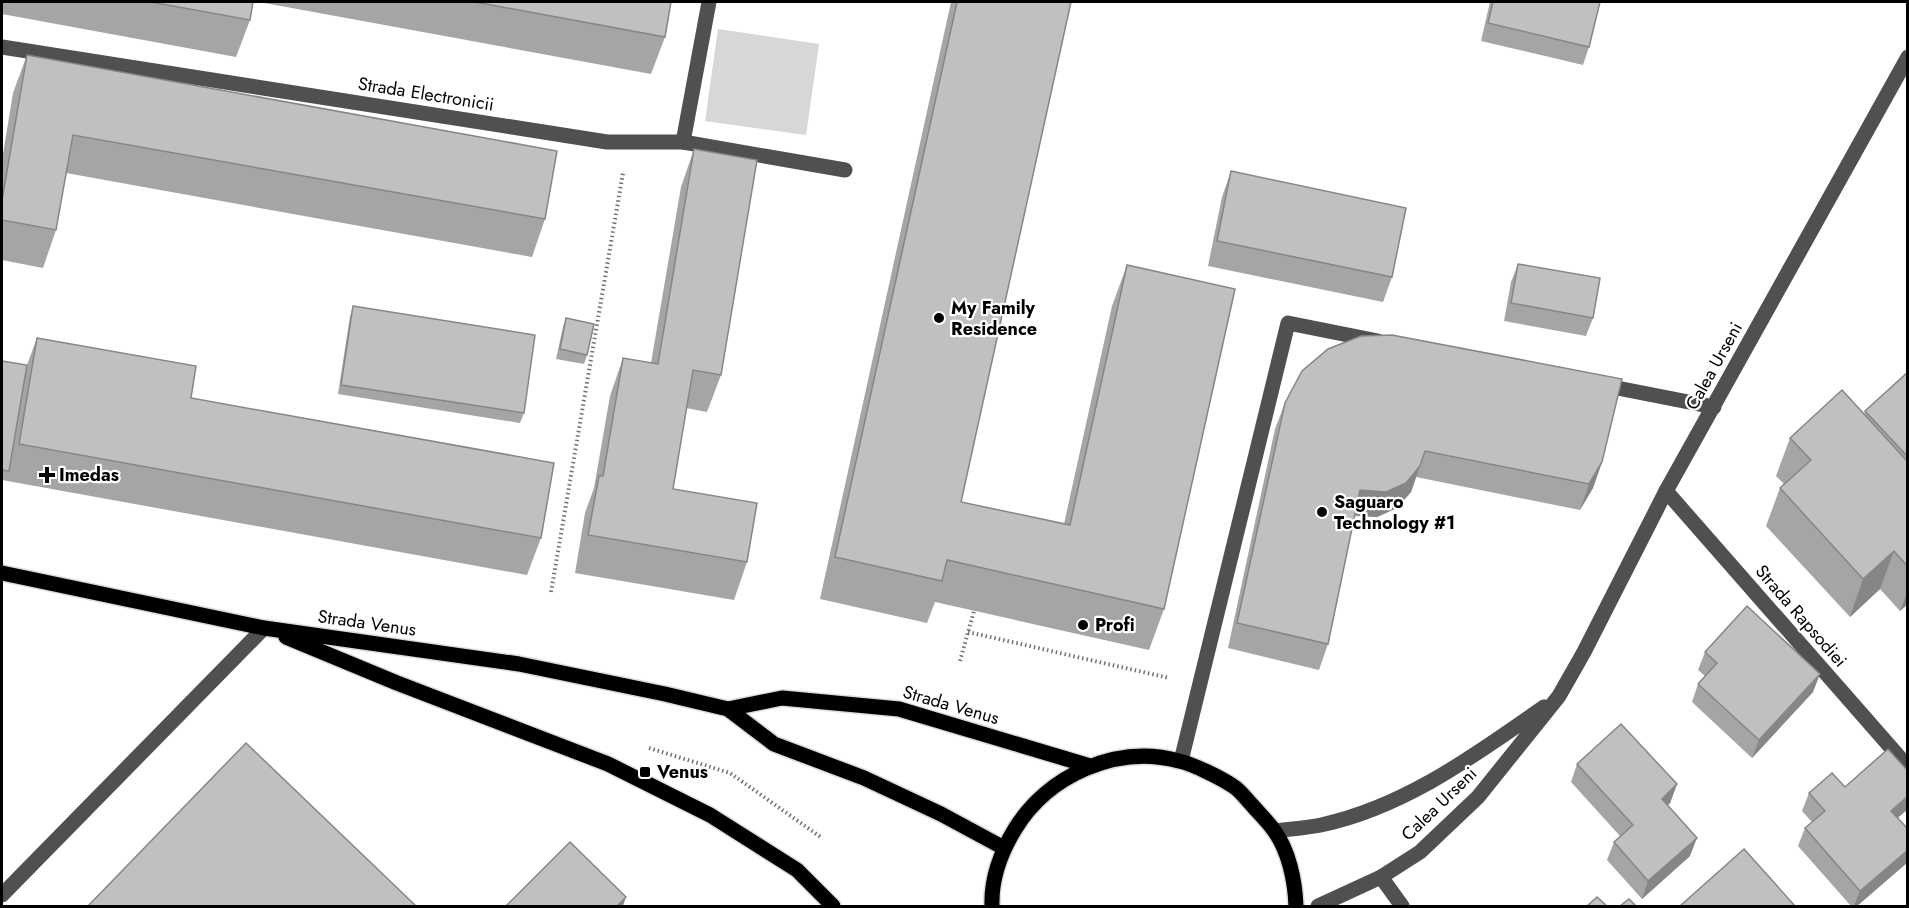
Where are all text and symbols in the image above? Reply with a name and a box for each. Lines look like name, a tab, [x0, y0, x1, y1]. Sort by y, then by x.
street label: Strada Electronicii	[356, 70, 496, 118]
place label: My Family Residence	[951, 295, 1037, 342]
marker: My Family Residence	[932, 311, 946, 325]
street label: Calea Urseni	[1679, 317, 1749, 415]
place label: Imedas	[59, 462, 119, 488]
marker: Imedas	[40, 468, 54, 482]
place label: Saguaro Technology #1	[1334, 489, 1455, 536]
marker: Saguaro Technology #1	[1315, 505, 1329, 519]
street label: Strada Rapsodiei	[1749, 559, 1853, 673]
street label: Strada Venus	[316, 603, 418, 643]
place label: Profi	[1095, 612, 1135, 638]
marker: Profi	[1076, 618, 1090, 632]
street label: Strada Venus	[900, 679, 1002, 731]
place label: Venus	[656, 759, 708, 785]
street label: Calea Urseni	[1395, 761, 1483, 847]
marker: Venus	[638, 765, 652, 779]

